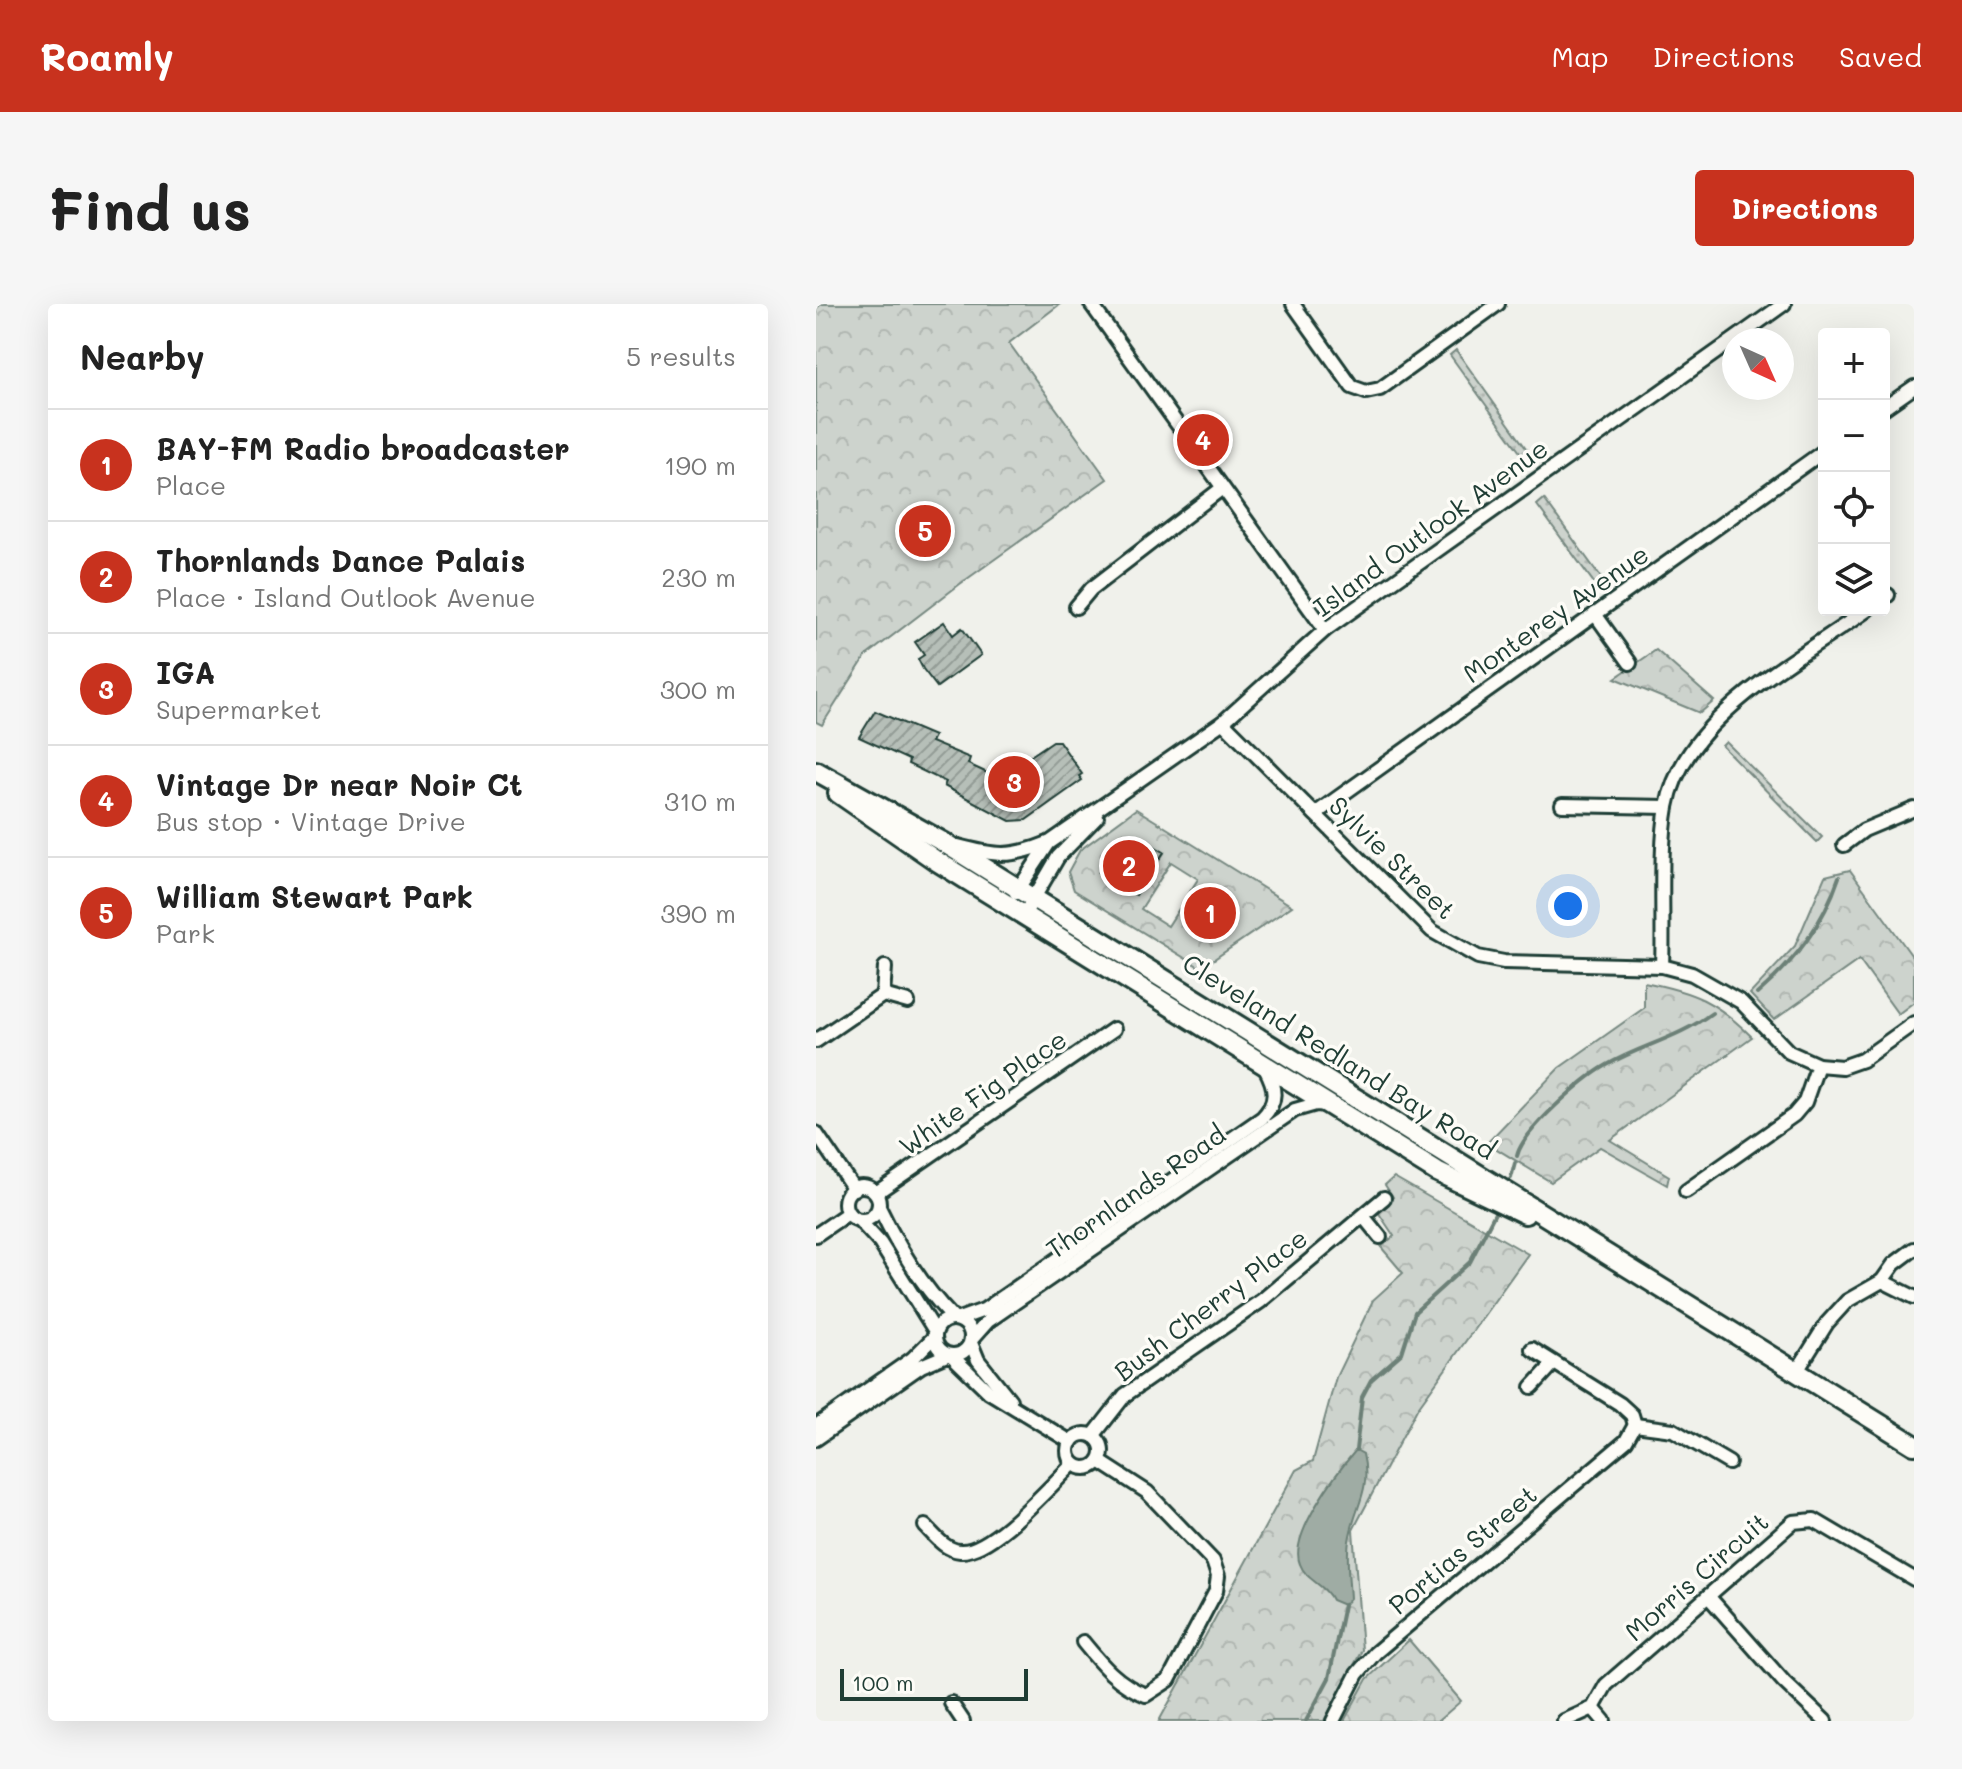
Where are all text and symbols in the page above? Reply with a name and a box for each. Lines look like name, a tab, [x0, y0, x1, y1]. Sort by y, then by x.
text: Roamly	[40, 31, 174, 81]
text: Map	[1552, 38, 1609, 74]
text: Directions	[1653, 38, 1795, 74]
text: Saved	[1839, 38, 1922, 74]
button: Directions	[1695, 170, 1914, 246]
text: Find us	[48, 172, 251, 245]
north arrow	[1722, 328, 1794, 400]
map controls	[1818, 328, 1890, 616]
button: +	[1818, 328, 1890, 400]
text: Nearby	[80, 334, 205, 379]
text: 5 results	[626, 339, 736, 373]
button: −	[1818, 400, 1890, 472]
pin: 4	[1177, 410, 1229, 470]
text: BAY-FM Radio broadcaster	[156, 428, 570, 468]
street label: Island Outlook Avenue	[1306, 431, 1554, 624]
text: 1	[100, 448, 112, 482]
text: 190 m	[664, 448, 736, 482]
text: Place	[156, 468, 226, 502]
button: locate	[1818, 472, 1890, 544]
pin: 5	[899, 501, 951, 561]
street label: Monterey Avenue	[1456, 536, 1655, 690]
text: Thornlands Dance Palais	[156, 540, 525, 580]
button: layers	[1818, 544, 1890, 616]
text: 2	[99, 560, 113, 594]
text: 230 m	[661, 560, 736, 594]
text: Place · Island Outlook Avenue	[156, 580, 536, 614]
text: IGA	[156, 652, 215, 692]
text: 3	[98, 672, 114, 706]
text: 300 m	[660, 672, 736, 706]
text: Supermarket	[156, 692, 321, 726]
pin: 3	[988, 752, 1040, 812]
text: Vintage Dr near Noir Ct	[156, 764, 523, 804]
text: 4	[98, 784, 114, 818]
text: 310 m	[664, 784, 736, 818]
street label: Sylvie Street	[1322, 788, 1463, 926]
text: Bus stop · Vintage Drive	[156, 804, 466, 838]
pin: 2	[1103, 836, 1155, 896]
text: William Stewart Park	[156, 876, 473, 916]
pin: 1	[1184, 883, 1236, 943]
your location	[1548, 886, 1588, 926]
text: 5	[98, 896, 114, 930]
text: 390 m	[660, 896, 736, 930]
text: Park	[156, 916, 215, 950]
street label: Cleveland Redland Bay Road	[1177, 946, 1503, 1167]
street label: White Fig Place	[892, 1022, 1073, 1163]
street label: Thornlands Road	[1039, 1117, 1232, 1266]
street label: Bush Cherry Place	[1107, 1220, 1314, 1388]
street label: Portias Street	[1381, 1477, 1544, 1621]
street label: Morris Circuit	[1617, 1504, 1775, 1648]
scale bar	[840, 1665, 1028, 1701]
text: 100 m	[852, 1668, 914, 1697]

